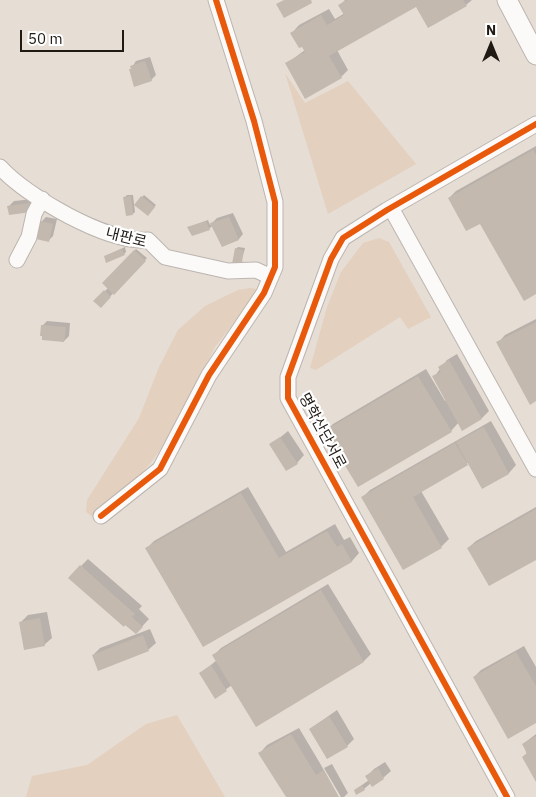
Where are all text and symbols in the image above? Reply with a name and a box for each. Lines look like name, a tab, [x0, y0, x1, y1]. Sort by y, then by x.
scale bar	[22, 20, 126, 52]
north arrow	[466, 20, 516, 70]
text: N	[486, 21, 496, 39]
text: 50 m	[28, 29, 63, 48]
street label: 내판로	[104, 224, 148, 252]
street label: 명학산단서로	[295, 390, 349, 472]

